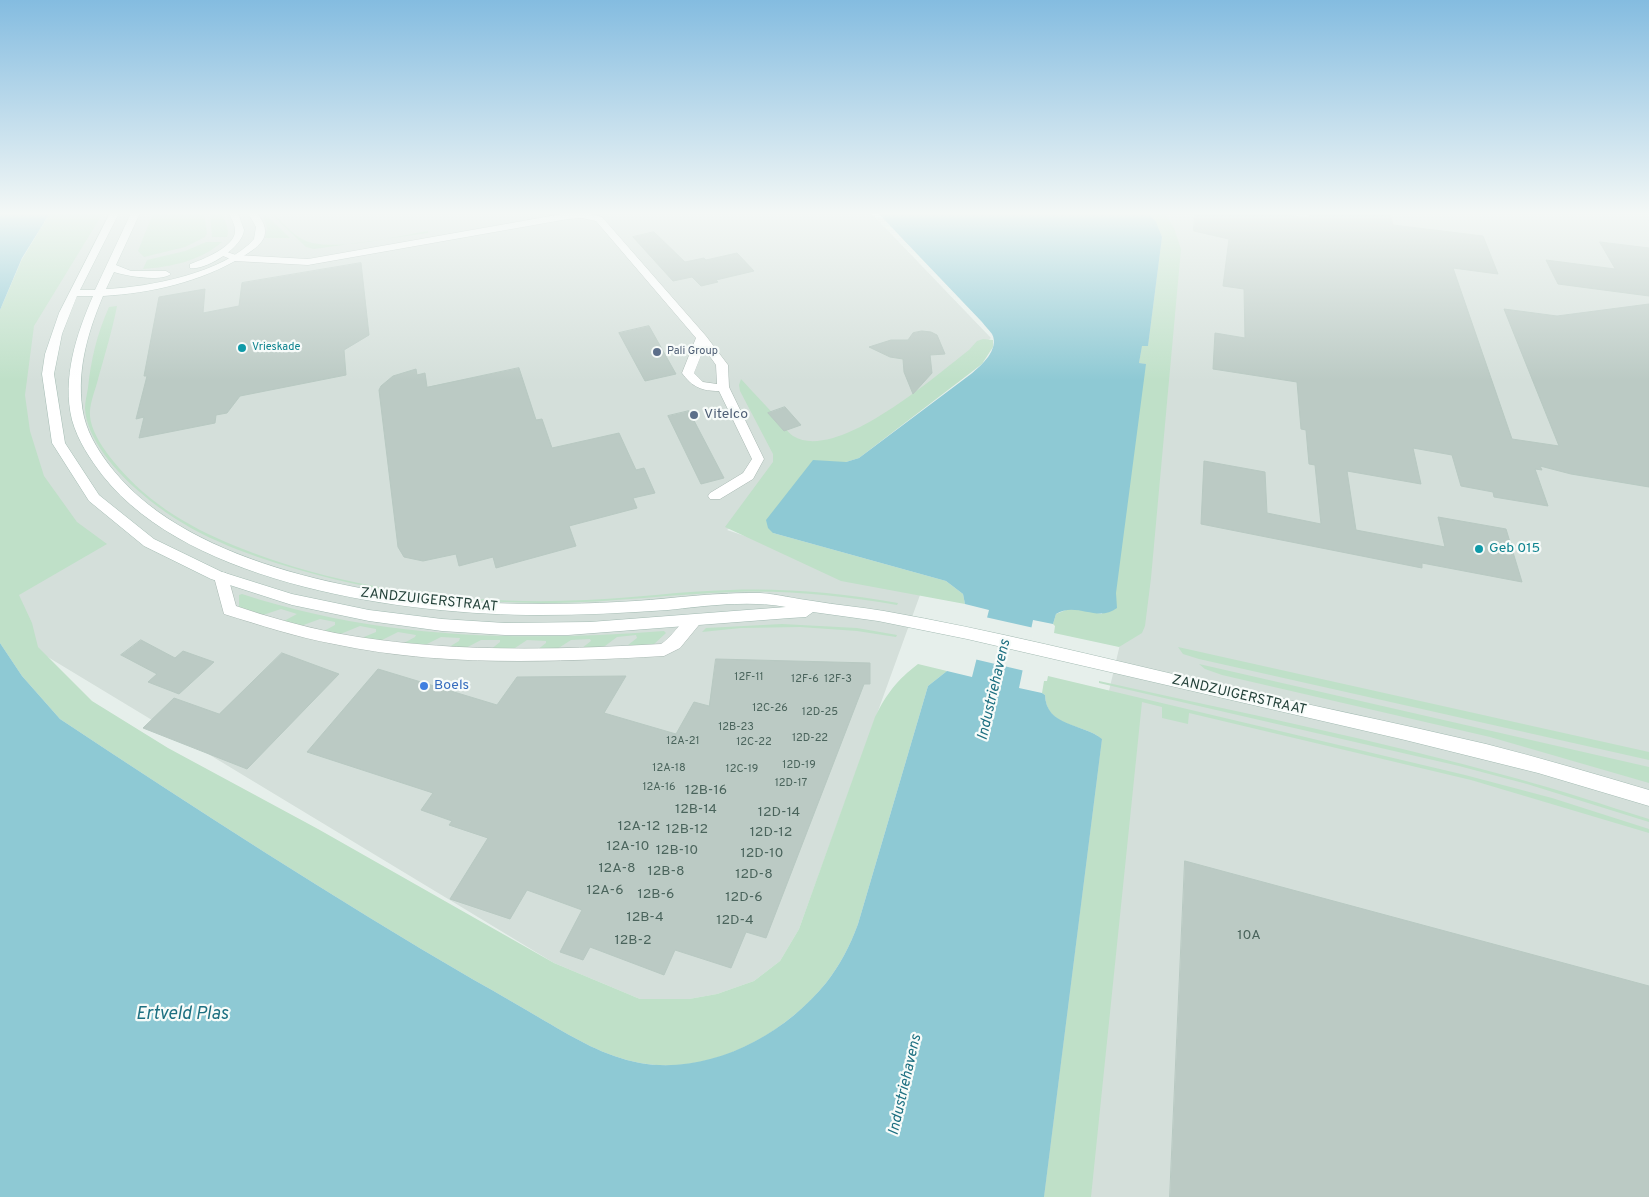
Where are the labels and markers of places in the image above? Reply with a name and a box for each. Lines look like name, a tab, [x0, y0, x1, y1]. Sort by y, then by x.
place label: Vrieskade	[252, 341, 300, 355]
marker: Vrieskade	[236, 342, 248, 354]
place label: Pali Group	[667, 345, 718, 359]
marker: Pali Group	[651, 346, 663, 358]
place label: Vitelco	[704, 407, 748, 423]
marker: Vitelco	[688, 409, 700, 421]
place label: Geb 015	[1489, 541, 1540, 557]
marker: Geb 015	[1473, 543, 1485, 555]
place label: Boels	[434, 678, 469, 694]
marker: Boels	[418, 680, 430, 692]

